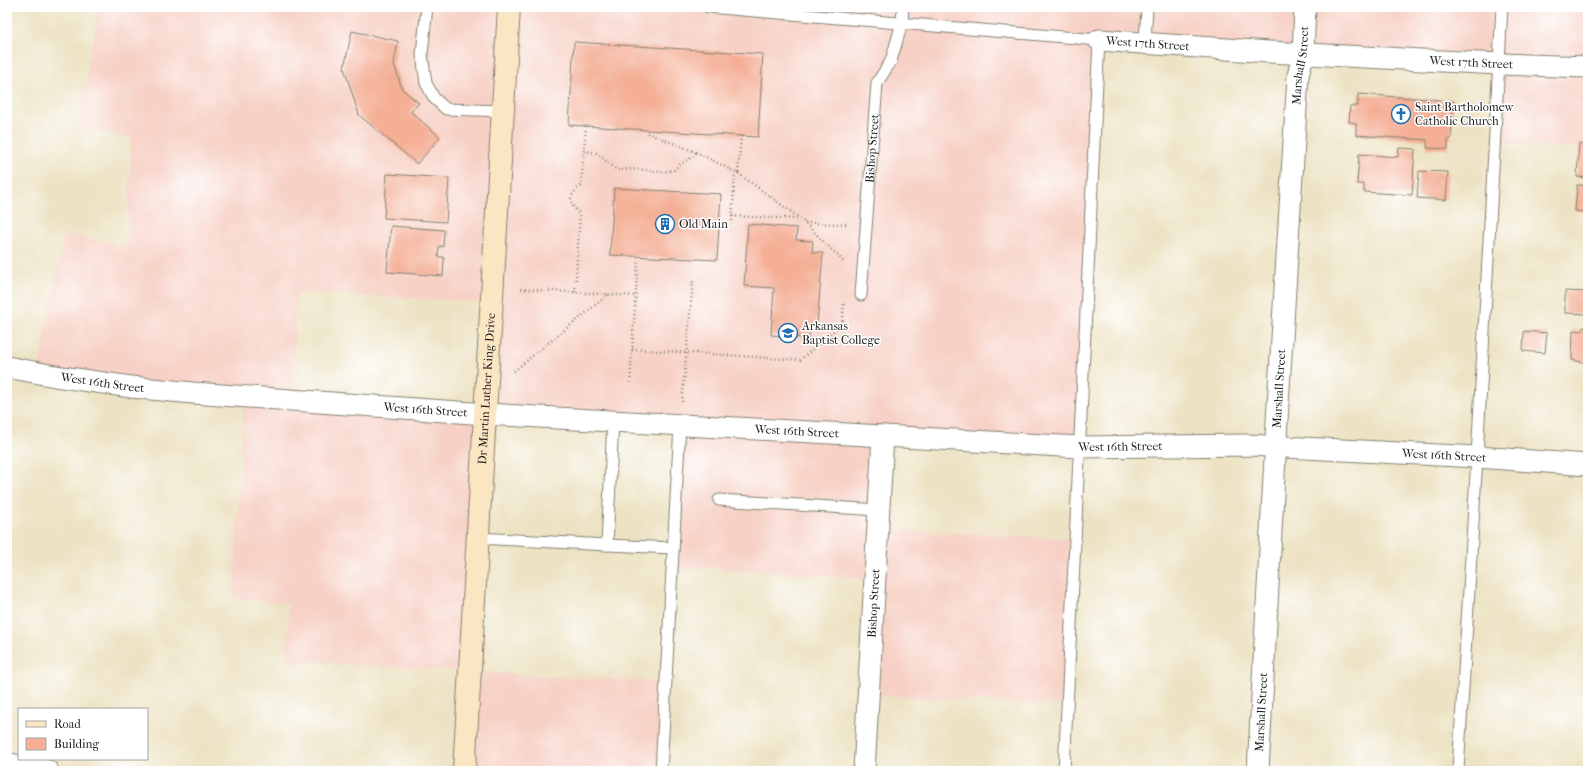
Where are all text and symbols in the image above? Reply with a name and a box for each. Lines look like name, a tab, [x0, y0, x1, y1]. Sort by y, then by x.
street label: Marshall Street	[1289, 25, 1311, 105]
street label: West 17th Street	[1105, 33, 1191, 53]
street label: West 17th Street	[1428, 53, 1514, 71]
place label: Saint Bartholomew Catholic Church	[1415, 100, 1515, 128]
church icon: Saint Bartholomew Catholic Church	[1390, 103, 1412, 125]
street label: Bishop Street	[862, 113, 882, 184]
building icon: Old Main	[654, 213, 676, 235]
place label: Old Main	[679, 217, 728, 231]
street label: Dr Martin Luther King Drive	[475, 312, 498, 465]
place label: Arkansas Baptist College	[801, 319, 880, 347]
school or university icon: Arkansas Baptist College	[777, 322, 799, 344]
street label: Marshall Street	[1270, 348, 1288, 429]
street label: West 16th Street	[59, 370, 146, 395]
street label: West 16th Street	[382, 400, 469, 420]
street label: West 16th Street	[753, 422, 840, 441]
street label: West 16th Street	[1077, 439, 1163, 454]
street label: West 16th Street	[1401, 446, 1487, 465]
street label: Bishop Street	[865, 568, 883, 638]
street label: Marshall Street	[1252, 671, 1270, 752]
legend	[18, 708, 148, 760]
text: Road	[54, 717, 81, 731]
text: Building	[54, 737, 99, 751]

